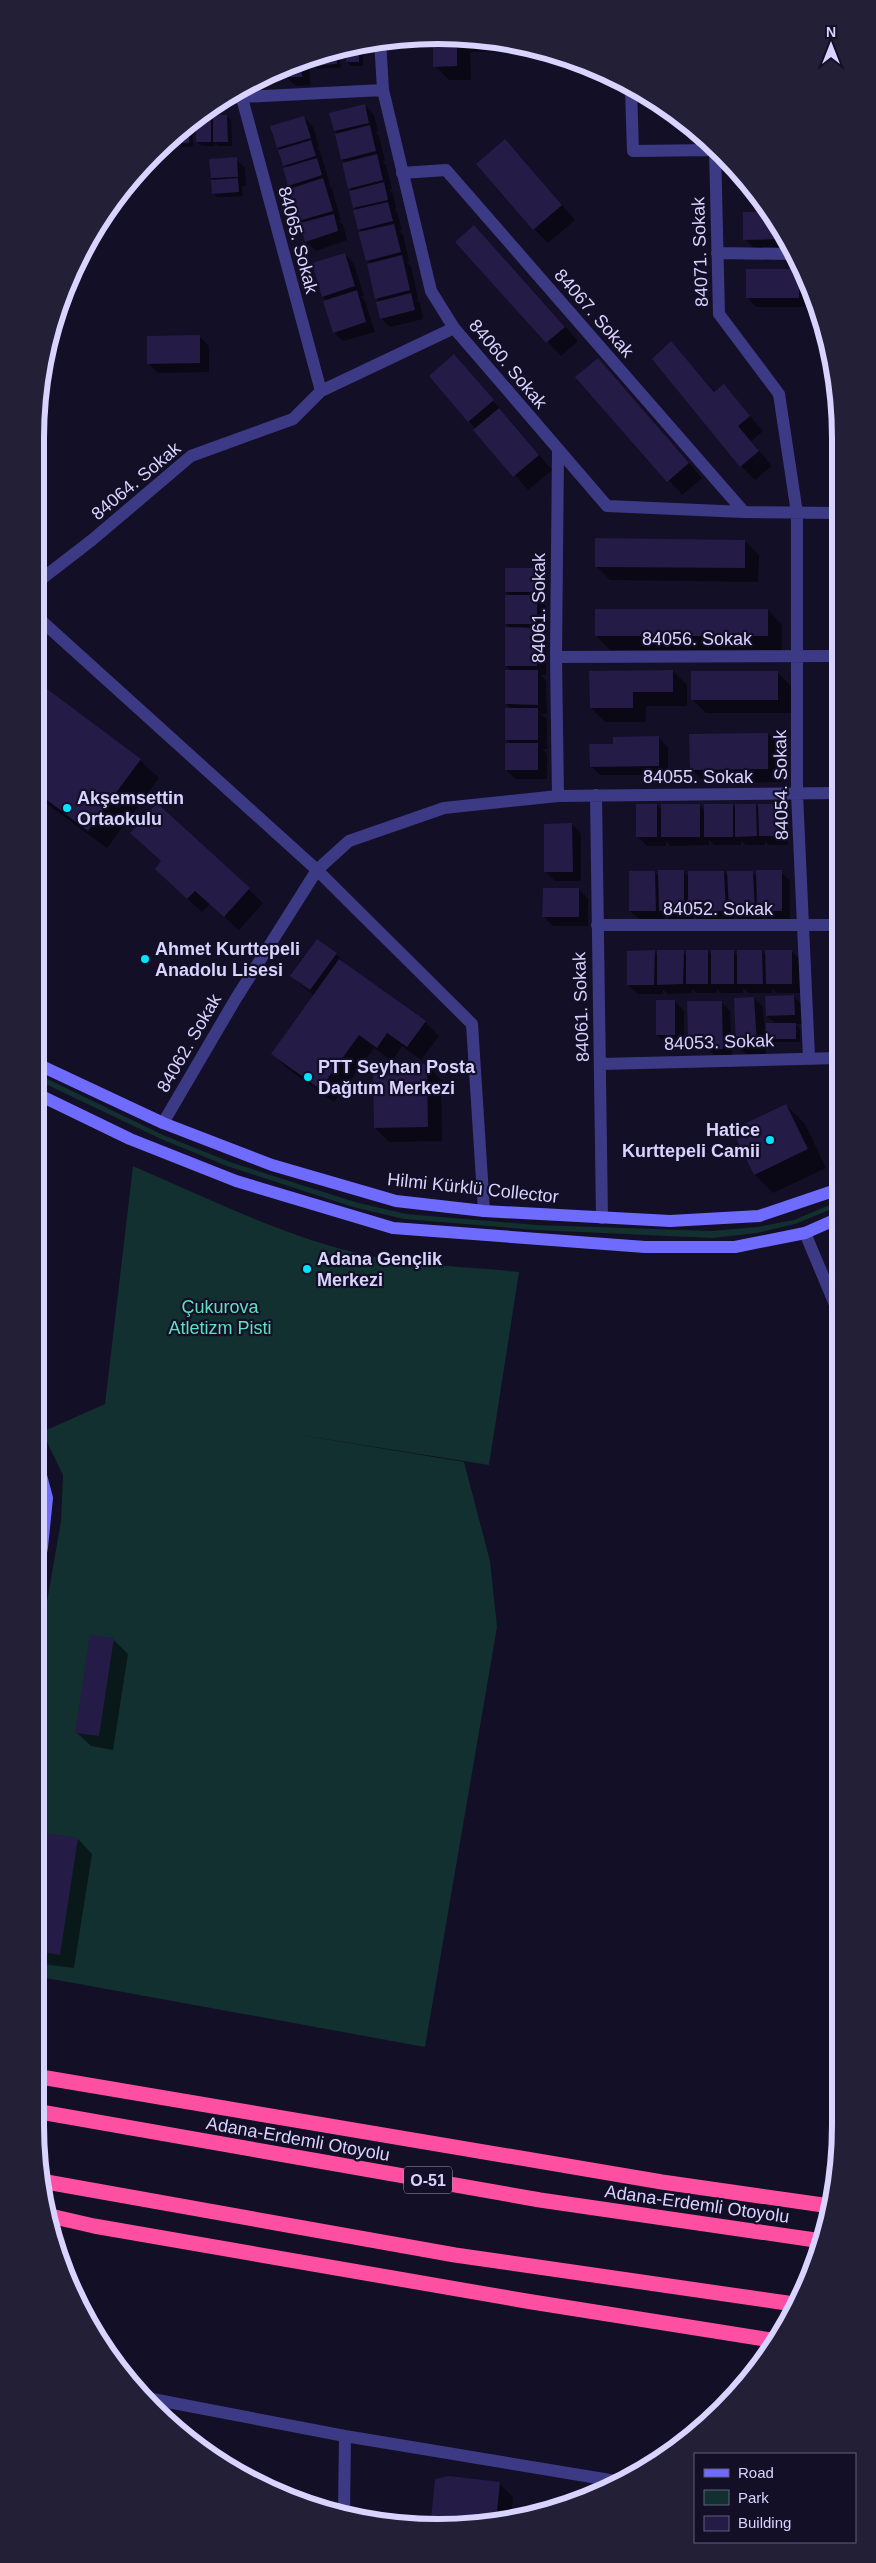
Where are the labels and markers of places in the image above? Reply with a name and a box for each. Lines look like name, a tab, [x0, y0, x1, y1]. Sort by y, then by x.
place label: Akşemsettin Ortaokulu	[77, 788, 184, 829]
marker: Akşemsettin Ortaokulu	[61, 802, 73, 814]
place label: Ahmet Kurttepeli Anadolu Lisesi	[155, 939, 300, 980]
marker: Ahmet Kurttepeli Anadolu Lisesi	[139, 953, 151, 965]
place label: PTT Seyhan Posta Dağıtım Merkezi	[318, 1057, 476, 1098]
marker: PTT Seyhan Posta Dağıtım Merkezi	[302, 1071, 314, 1083]
place label: Hatice Kurttepeli Camii	[622, 1120, 760, 1161]
marker: Hatice Kurttepeli Camii	[764, 1134, 776, 1146]
place label: Adana Gençlik Merkezi	[317, 1249, 443, 1290]
marker: Adana Gençlik Merkezi	[301, 1263, 313, 1275]

